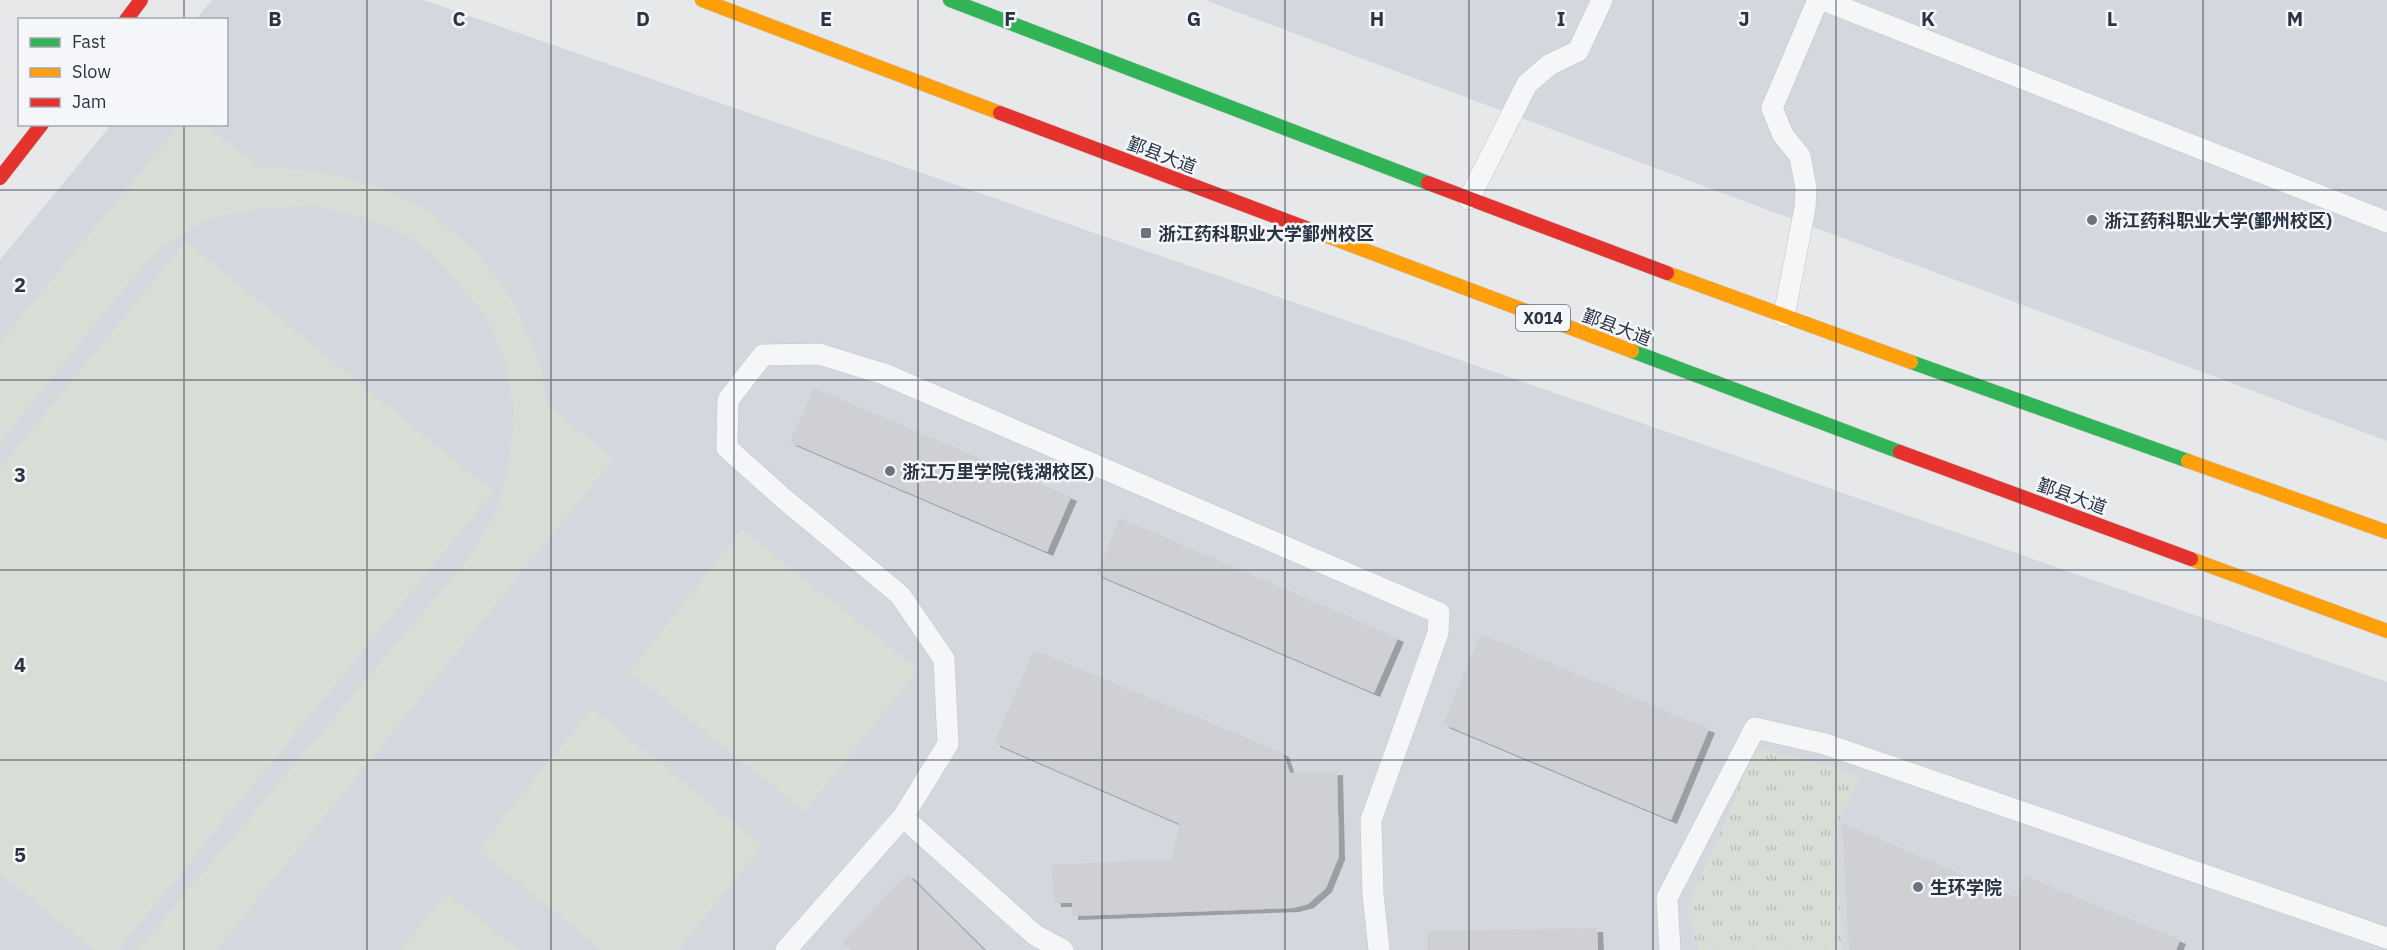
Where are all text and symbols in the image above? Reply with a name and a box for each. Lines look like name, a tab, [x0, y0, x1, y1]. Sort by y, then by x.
text: B	[268, 5, 282, 32]
text: C	[452, 5, 466, 32]
text: D	[636, 5, 650, 32]
text: E	[820, 5, 832, 32]
text: F	[1004, 5, 1016, 32]
text: G	[1187, 5, 1201, 32]
text: H	[1370, 5, 1384, 32]
text: I	[1557, 5, 1565, 32]
text: J	[1738, 5, 1750, 32]
text: K	[1921, 5, 1935, 32]
text: L	[2107, 5, 2117, 32]
text: M	[2287, 5, 2303, 32]
legend	[18, 18, 228, 126]
text: Fast	[72, 30, 106, 53]
text: Slow	[72, 60, 111, 83]
text: Jam	[72, 90, 107, 113]
street label: 鄞县大道	[1124, 131, 1200, 179]
place label: 浙江药科职业大学(鄞州校区)	[2104, 209, 2332, 232]
marker: 浙江药科职业大学(鄞州校区)	[2085, 213, 2099, 227]
place label: 浙江药科职业大学鄞州校区	[1158, 222, 1374, 245]
marker: 浙江药科职业大学鄞州校区	[1139, 226, 1153, 240]
text: 2	[14, 271, 26, 298]
street label: 鄞县大道	[1579, 303, 1655, 351]
road number: X014	[1516, 305, 1570, 331]
place label: 浙江万里学院(钱湖校区)	[902, 460, 1094, 483]
text: 3	[14, 461, 26, 488]
marker: 浙江万里学院(钱湖校区)	[883, 464, 897, 478]
street label: 鄞县大道	[2034, 473, 2110, 519]
text: 4	[14, 651, 26, 678]
text: 5	[14, 841, 26, 868]
place label: 生环学院	[1930, 876, 2002, 899]
marker: 生环学院	[1911, 880, 1925, 894]

